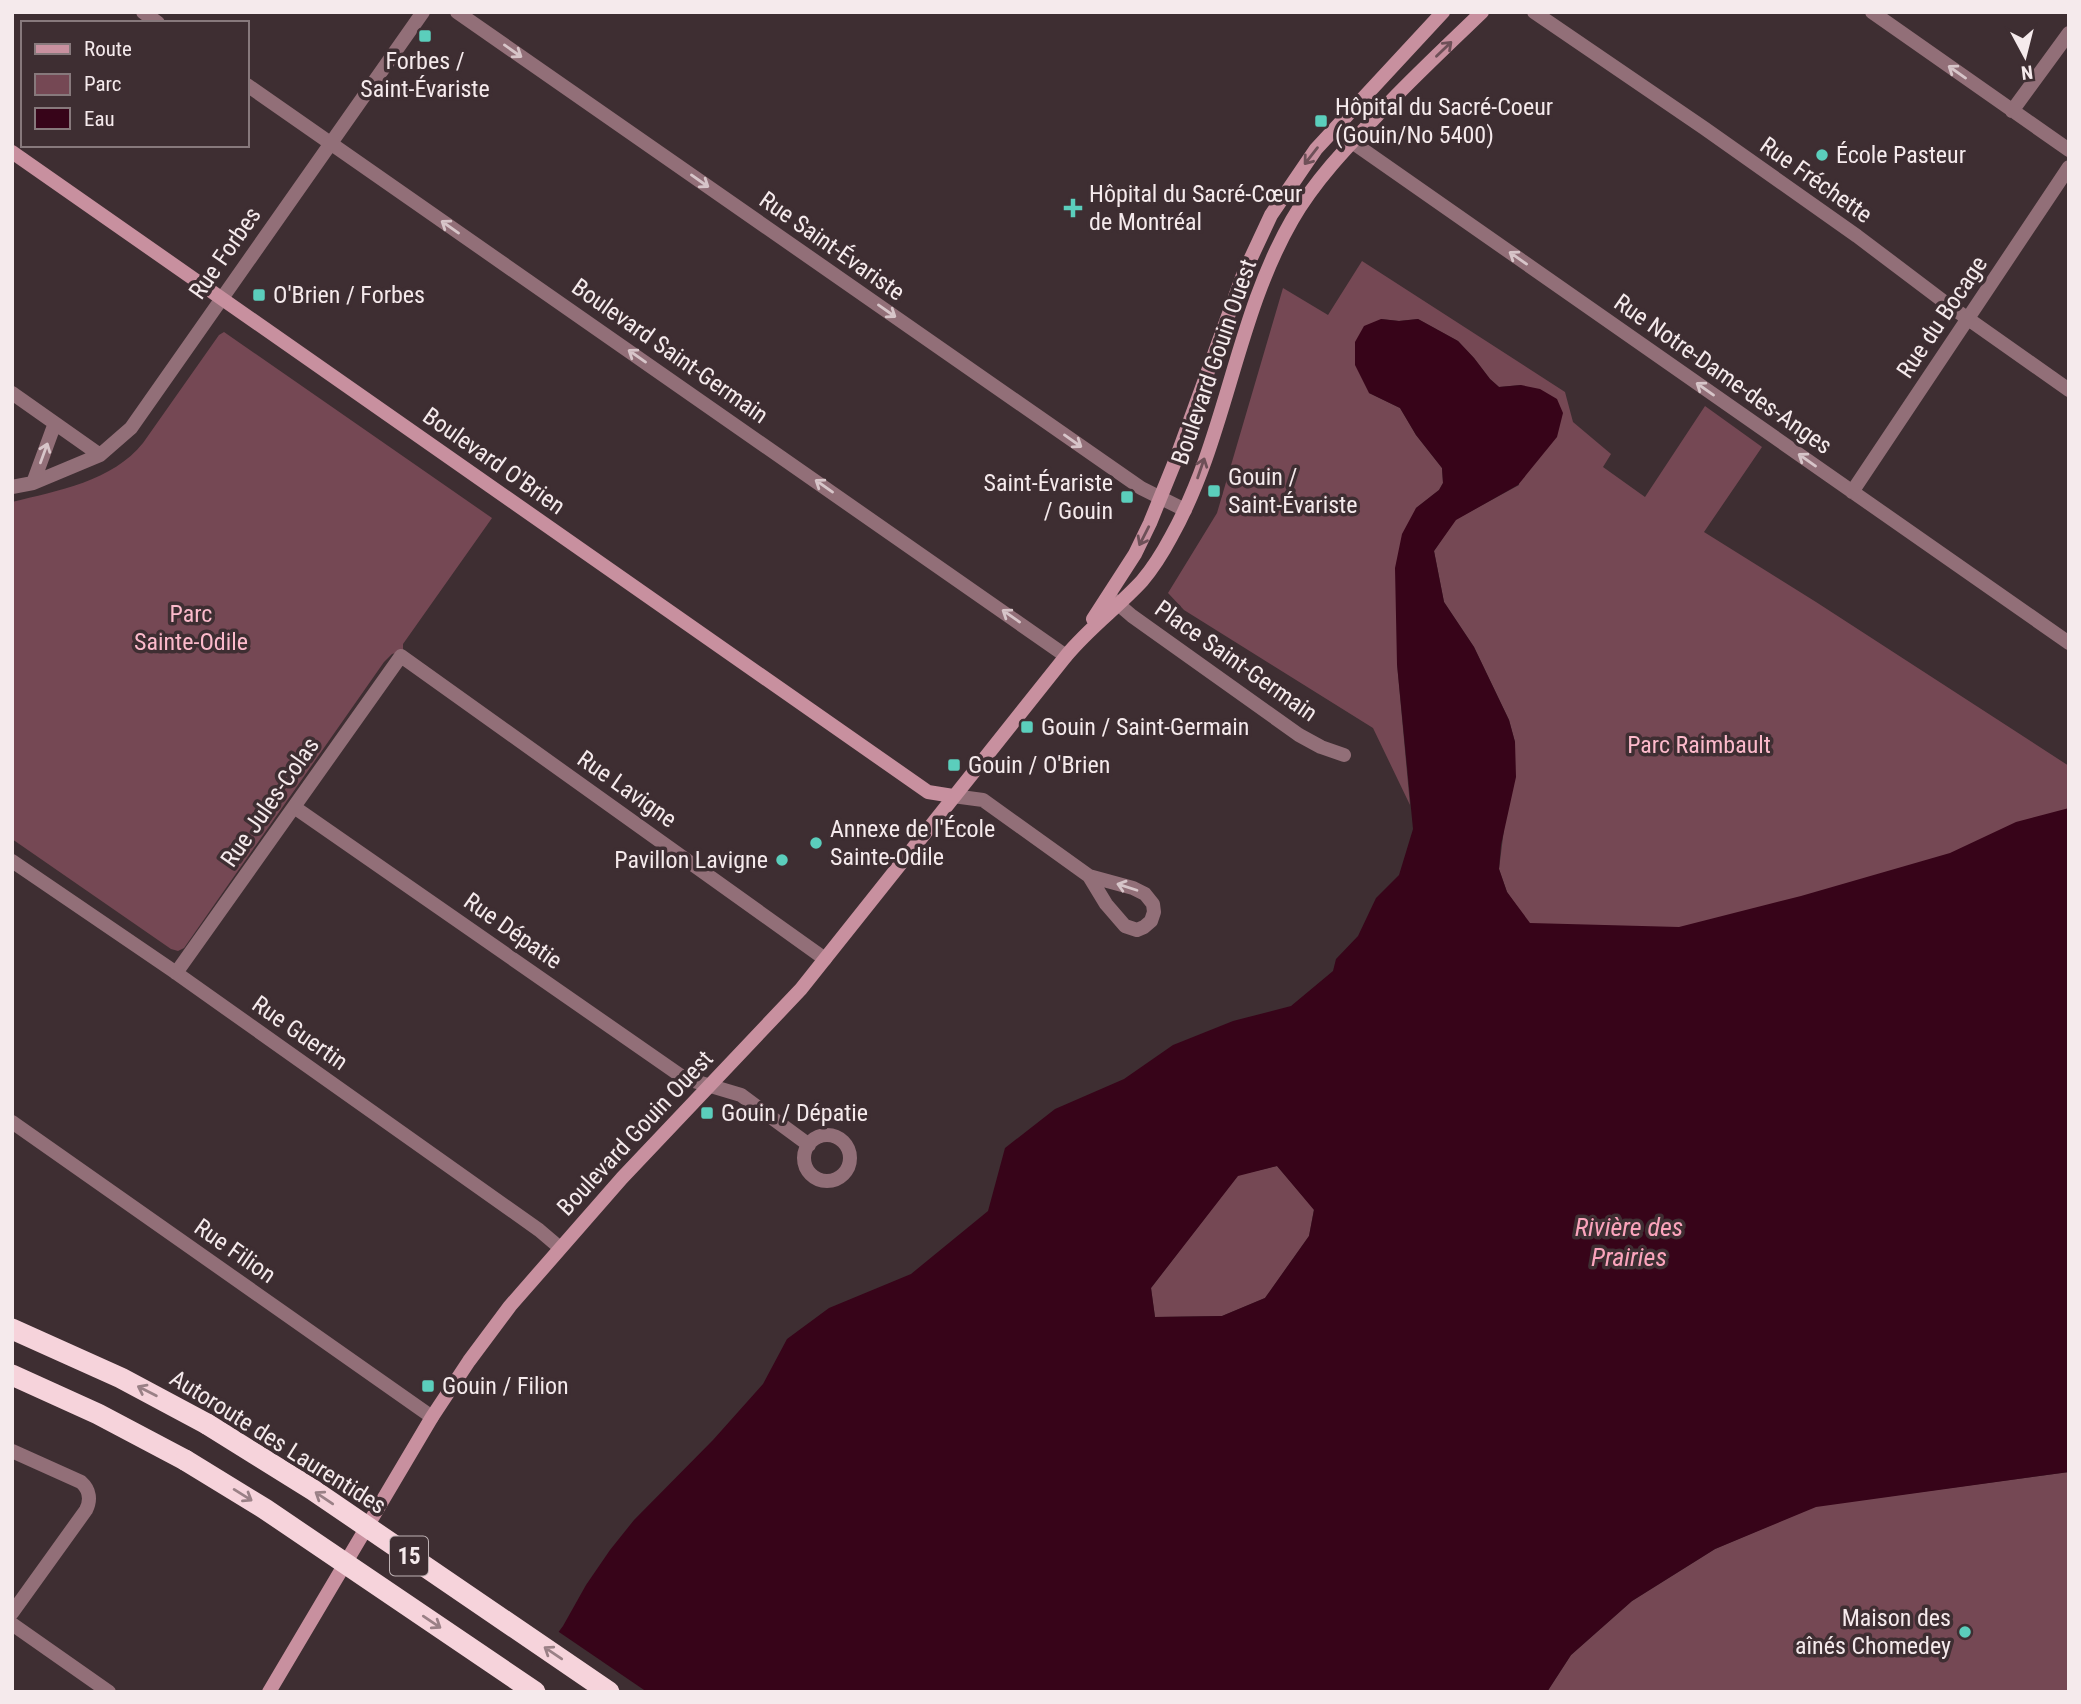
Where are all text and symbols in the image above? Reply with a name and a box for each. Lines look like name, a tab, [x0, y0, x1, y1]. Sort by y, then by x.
legend	[21, 21, 248, 147]
north arrow	[1990, 21, 2060, 91]
marker: Forbes / Saint-Évariste	[417, 28, 433, 44]
text: Route	[84, 37, 132, 61]
one-way arrow	[1435, 40, 1452, 57]
one-way arrow	[503, 44, 522, 58]
place label: Forbes / Saint-Évariste	[360, 47, 490, 103]
text: N	[2020, 60, 2034, 85]
one-way arrow	[1948, 65, 1967, 79]
text: Parc	[84, 72, 122, 96]
place label: Hôpital du Sacré-Coeur (Gouin/No 5400)	[1335, 93, 1553, 149]
text: Eau	[84, 107, 115, 131]
marker: Hôpital du Sacré-Coeur (Gouin/No 5400)	[1313, 113, 1329, 129]
street label: Rue Fréchette	[1755, 131, 1877, 229]
place label: École Pasteur	[1836, 141, 1966, 169]
one-way arrow	[1304, 146, 1319, 165]
marker: École Pasteur	[1814, 147, 1830, 163]
one-way arrow	[690, 174, 709, 188]
place label: Hôpital du Sacré-Cœur de Montréal	[1089, 180, 1302, 236]
street label: Rue Saint-Évariste	[754, 186, 910, 306]
marker: Hôpital du Sacré-Cœur de Montréal	[1063, 198, 1083, 218]
street label: Rue Forbes	[183, 202, 267, 304]
one-way arrow	[441, 220, 460, 234]
one-way arrow	[1509, 251, 1528, 265]
street label: Rue du Bocage	[1891, 251, 1993, 383]
street label: Boulevard Gouin Ouest	[1166, 256, 1262, 468]
street label: Boulevard Saint-Germain	[567, 273, 773, 429]
place label: O'Brien / Forbes	[273, 281, 425, 309]
marker: O'Brien / Forbes	[251, 287, 267, 303]
street label: Rue Notre-Dame-des-Anges	[1609, 288, 1837, 460]
one-way arrow	[877, 304, 896, 318]
one-way arrow	[628, 349, 647, 364]
one-way arrow	[1696, 382, 1715, 396]
street label: Boulevard O'Brien	[418, 402, 570, 520]
one-way arrow	[1063, 434, 1082, 448]
one-way arrow	[39, 443, 51, 465]
one-way arrow	[1798, 453, 1817, 467]
one-way arrow	[1196, 457, 1208, 479]
place label: Gouin / Saint-Évariste	[1228, 463, 1357, 519]
place label: Saint-Évariste / Gouin	[984, 469, 1113, 525]
one-way arrow	[815, 479, 834, 493]
marker: Gouin / Saint-Évariste	[1206, 483, 1222, 499]
marker: Saint-Évariste / Gouin	[1119, 489, 1135, 505]
one-way arrow	[1136, 525, 1150, 546]
street label: Place Saint-Germain	[1149, 595, 1323, 727]
park label: Parc Sainte-Odile	[134, 600, 248, 656]
one-way arrow	[1002, 609, 1021, 623]
place label: Gouin / Saint-Germain	[1041, 713, 1249, 741]
marker: Gouin / Saint-Germain	[1019, 719, 1035, 735]
park label: Parc Raimbault	[1627, 731, 1771, 759]
street label: Rue Jules-Colas	[215, 732, 325, 872]
street label: Rue Lavigne	[572, 745, 682, 833]
place label: Gouin / O'Brien	[968, 751, 1110, 779]
marker: Gouin / O'Brien	[946, 757, 962, 773]
place label: Annexe de l'École Sainte-Odile	[830, 815, 995, 871]
marker: Annexe de l'École Sainte-Odile	[808, 835, 824, 851]
place label: Pavillon Lavigne	[614, 846, 768, 874]
marker: Pavillon Lavigne	[774, 852, 790, 868]
one-way arrow	[1116, 880, 1138, 893]
street label: Rue Dépatie	[459, 887, 567, 975]
street label: Rue Guertin	[247, 990, 353, 1076]
street label: Boulevard Gouin Ouest	[551, 1045, 719, 1221]
place label: Gouin / Dépatie	[721, 1099, 868, 1127]
marker: Gouin / Dépatie	[699, 1105, 715, 1121]
water label: Rivière des Prairies	[1575, 1212, 1683, 1272]
street label: Rue Filion	[189, 1213, 281, 1289]
street label: Autoroute des Laurentides	[165, 1364, 391, 1520]
place label: Gouin / Filion	[442, 1372, 569, 1400]
marker: Gouin / Filion	[420, 1378, 436, 1394]
one-way arrow	[137, 1384, 158, 1398]
one-way arrow	[233, 1488, 253, 1502]
one-way arrow	[315, 1491, 334, 1505]
road number: 15	[390, 1536, 428, 1576]
place label: Maison des aînés Chomedey	[1795, 1604, 1951, 1660]
one-way arrow	[422, 1615, 441, 1629]
marker: Maison des aînés Chomedey	[1957, 1624, 1973, 1640]
one-way arrow	[544, 1646, 563, 1660]

